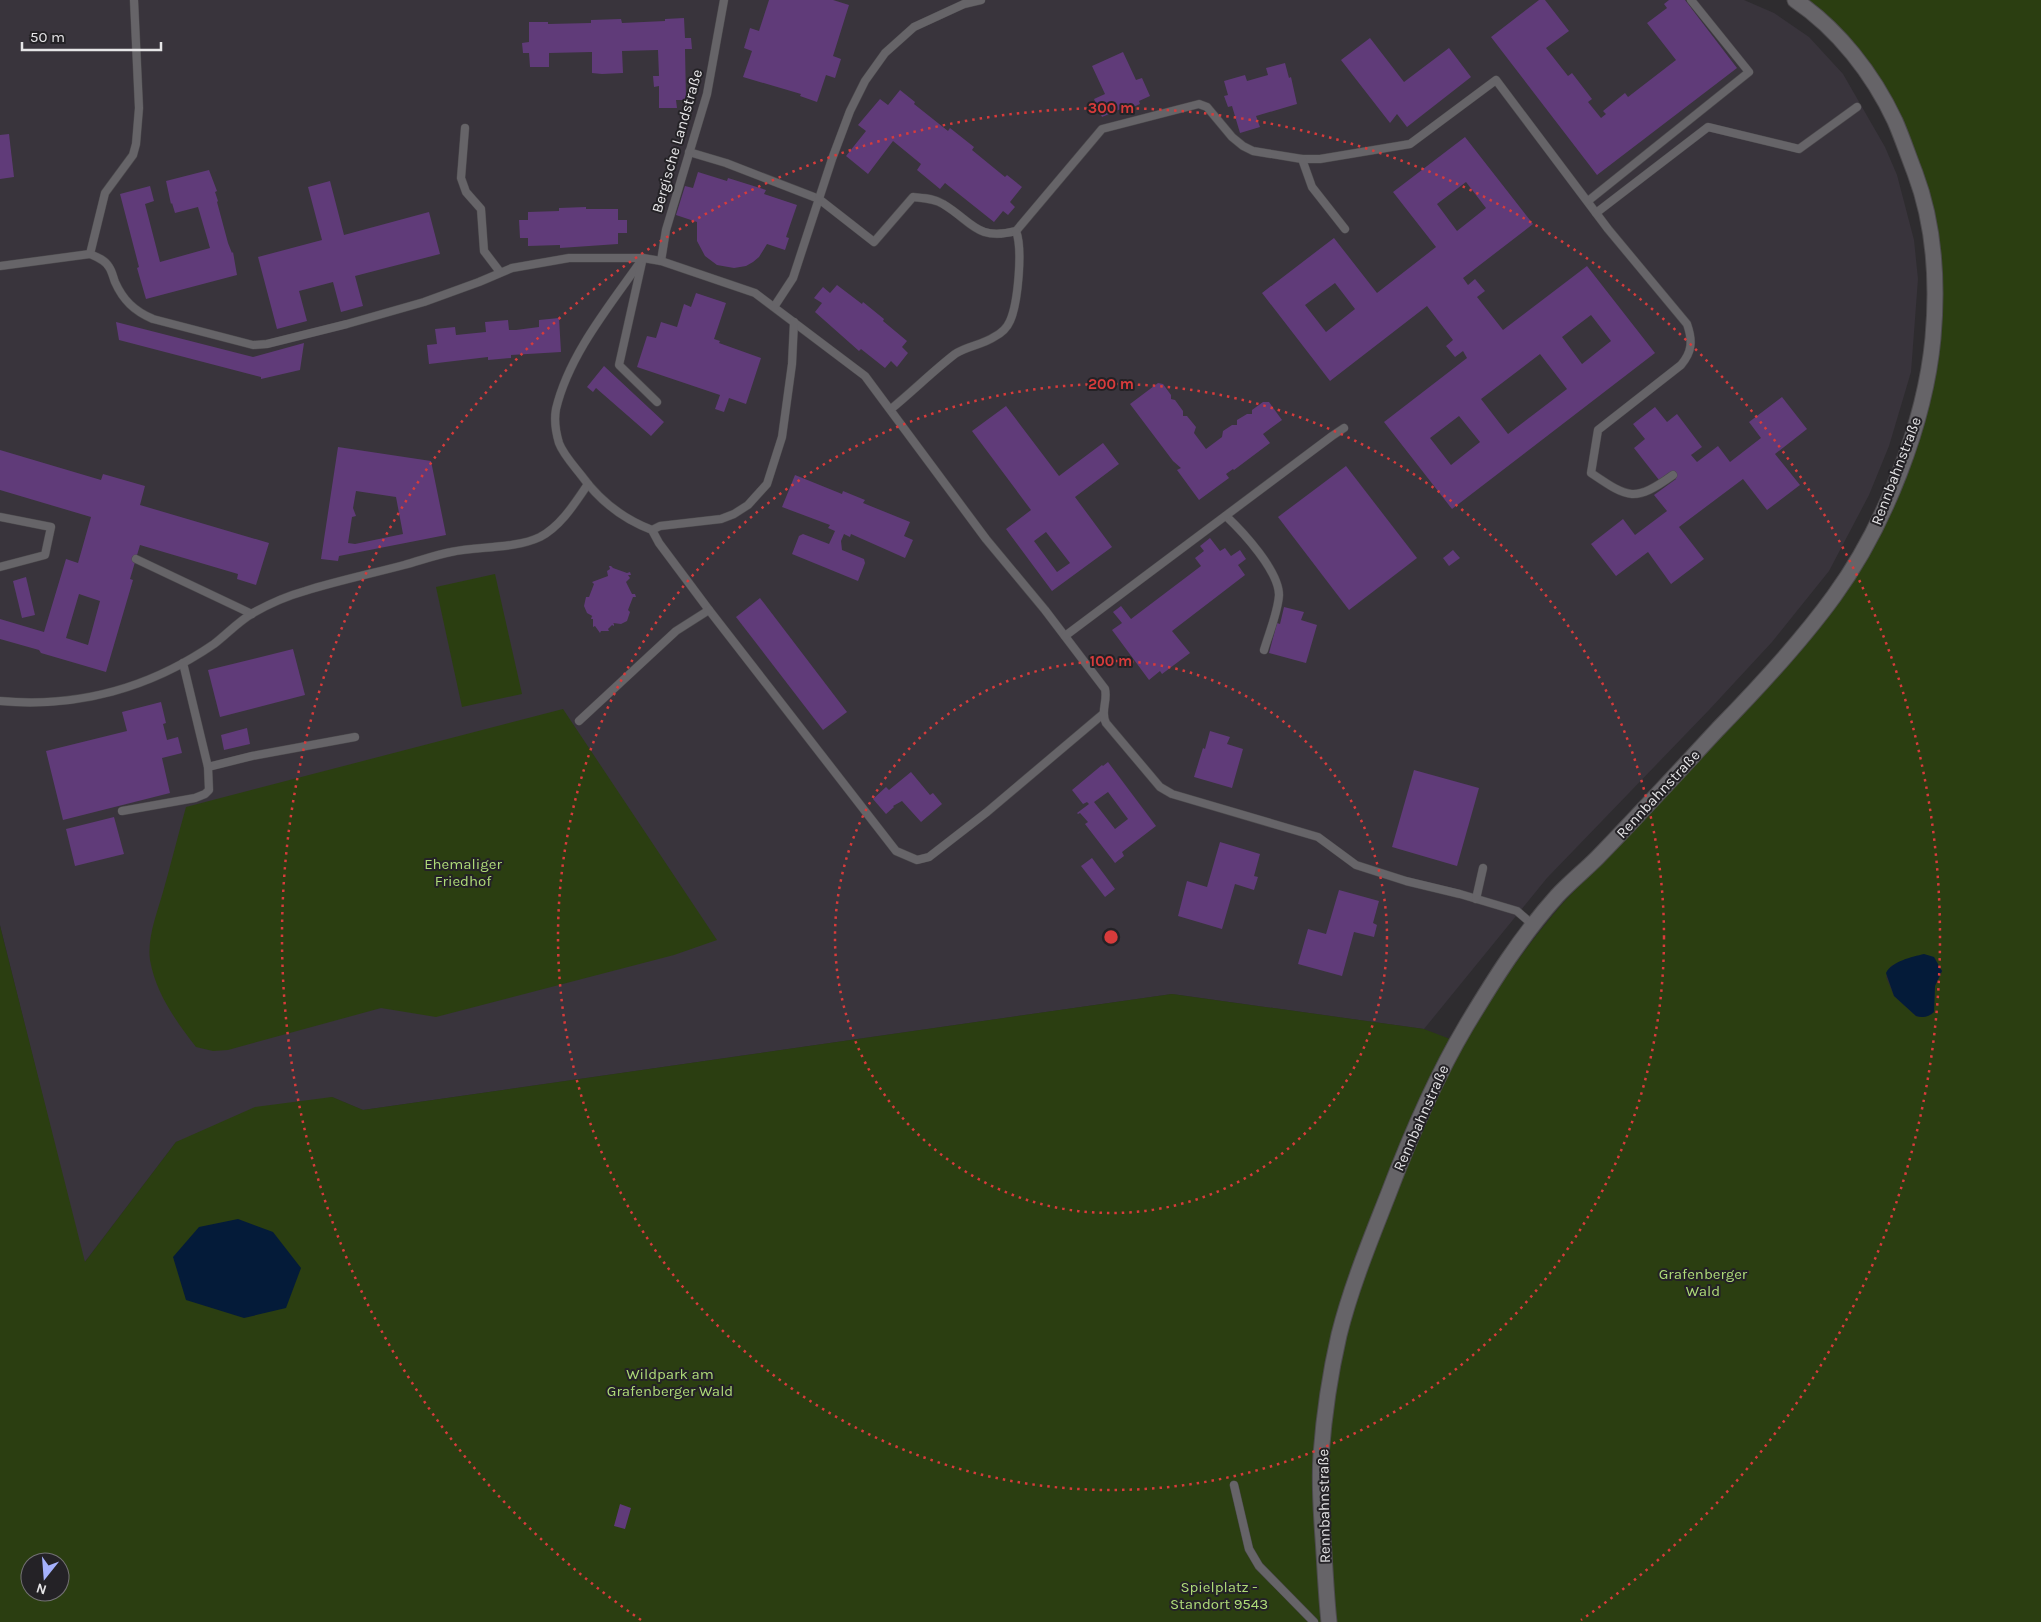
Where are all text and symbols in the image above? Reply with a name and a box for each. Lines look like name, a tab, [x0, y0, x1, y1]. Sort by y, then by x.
scale bar	[22, 20, 161, 52]
text: 50 m	[30, 28, 65, 46]
street label: Bergische Landstraße	[648, 67, 706, 215]
text: 300 m	[1088, 99, 1134, 117]
text: 200 m	[1088, 375, 1134, 393]
street label: Rennbahnstraße	[1867, 414, 1925, 528]
text: 100 m	[1090, 652, 1132, 670]
street label: Rennbahnstraße	[1612, 746, 1704, 842]
park label: Ehemaliger Friedhof	[424, 855, 502, 890]
centre of rings	[1102, 928, 1120, 946]
street label: Rennbahnstraße	[1390, 1062, 1452, 1174]
park label: Grafenberger Wald	[1659, 1265, 1748, 1300]
park label: Wildpark am Grafenberger Wald	[607, 1365, 733, 1400]
street label: Rennbahnstraße	[1314, 1449, 1334, 1563]
north arrow	[20, 1552, 70, 1602]
park label: Spielplatz - Standort 9543	[1170, 1578, 1268, 1613]
text: N	[34, 1579, 49, 1599]

